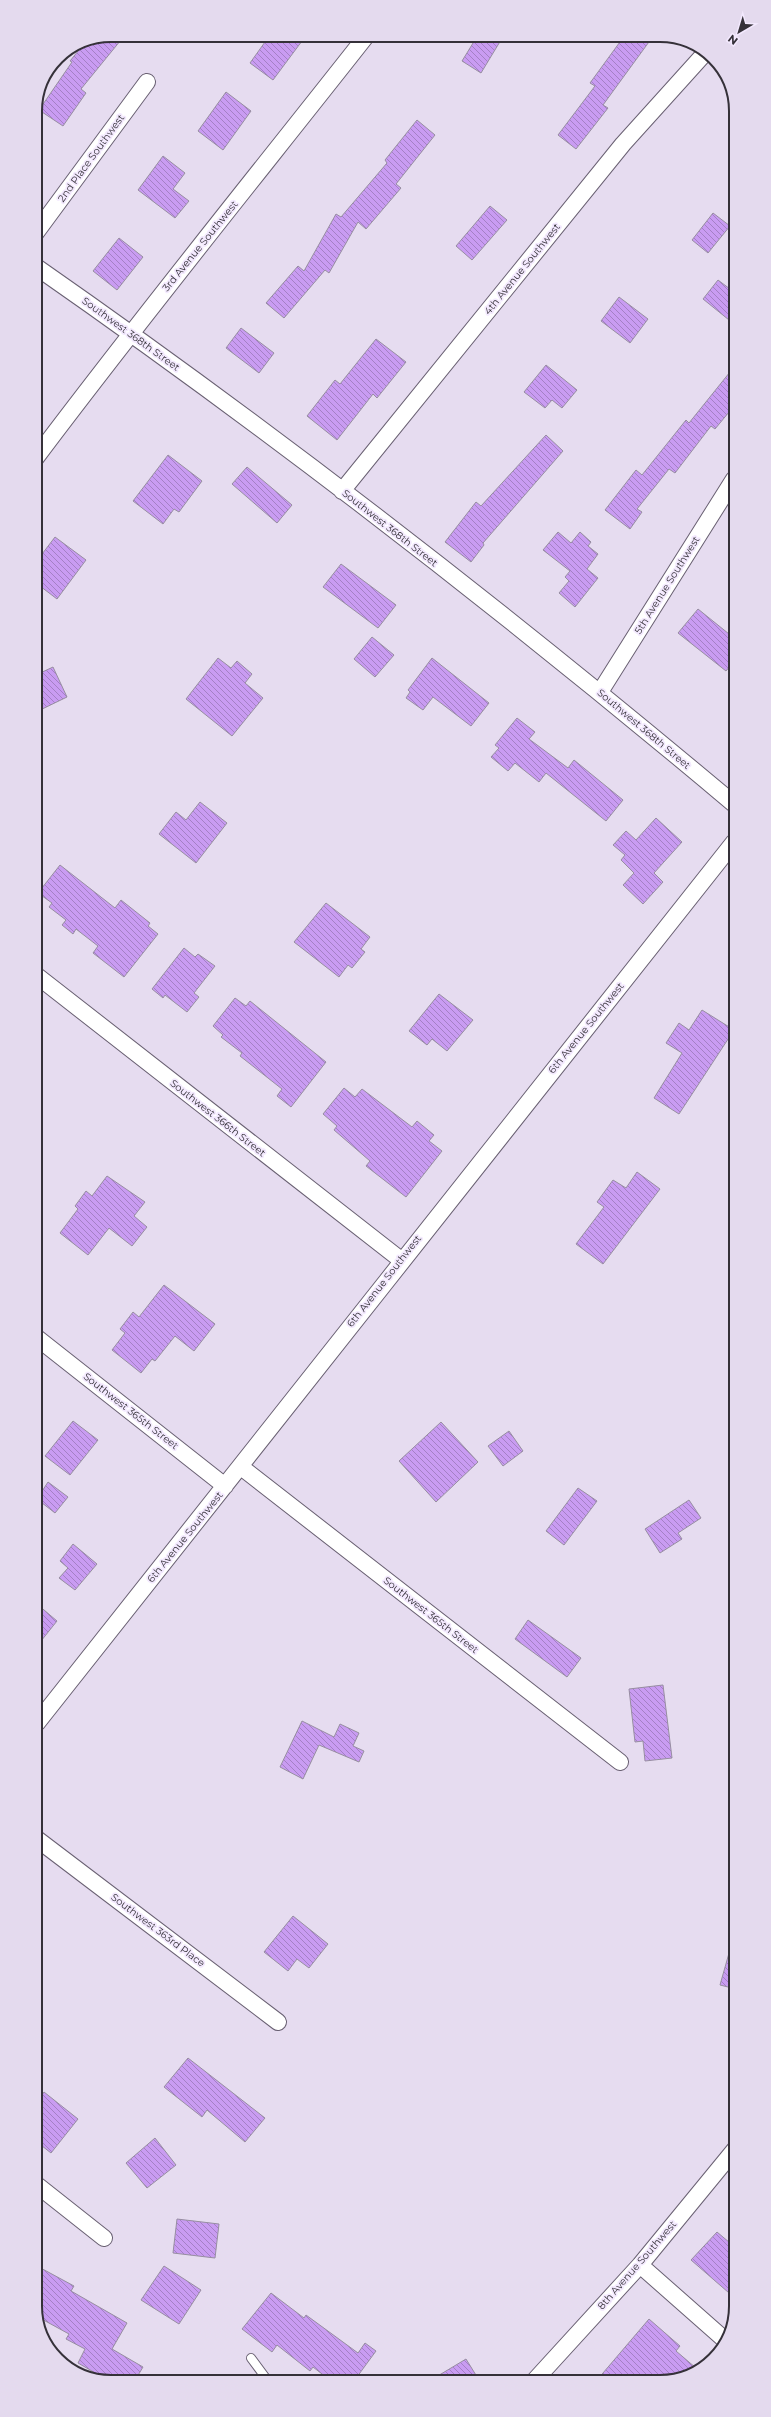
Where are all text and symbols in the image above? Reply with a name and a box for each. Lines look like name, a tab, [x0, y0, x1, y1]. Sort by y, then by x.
north arrow	[719, 12, 759, 52]
text: N	[725, 32, 741, 48]
street label: 2nd Place Southwest	[55, 112, 127, 204]
street label: 3rd Avenue Southwest	[159, 198, 241, 294]
street label: 4th Avenue Southwest	[481, 221, 563, 317]
street label: Southwest 368th Street	[79, 294, 183, 374]
street label: Southwest 368th Street	[340, 487, 440, 569]
street label: 5th Avenue Southwest	[632, 534, 702, 636]
street label: Southwest 368th Street	[595, 686, 693, 772]
street label: 6th Avenue Southwest	[545, 980, 627, 1076]
street label: Southwest 366th Street	[168, 1077, 268, 1159]
street label: 6th Avenue Southwest	[344, 1232, 424, 1330]
street label: Southwest 365th Street	[81, 1370, 181, 1452]
street label: 6th Avenue Southwest	[144, 1489, 226, 1585]
street label: Southwest 365th Street	[381, 1574, 481, 1656]
street label: Southwest 363rd Place	[109, 1890, 207, 1970]
street label: 8th Avenue Southwest	[595, 2218, 679, 2312]

